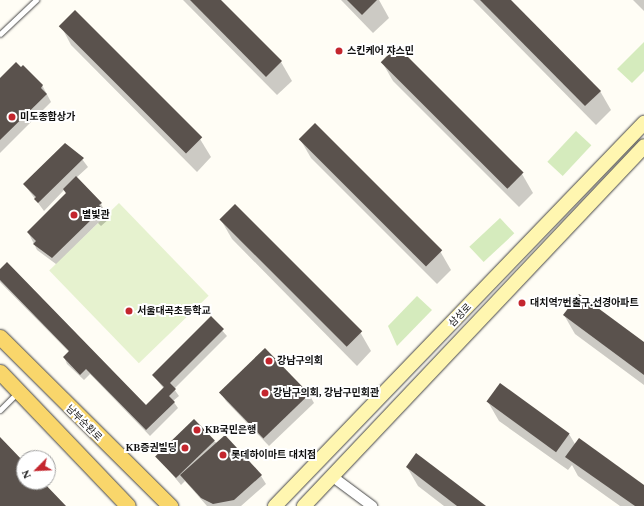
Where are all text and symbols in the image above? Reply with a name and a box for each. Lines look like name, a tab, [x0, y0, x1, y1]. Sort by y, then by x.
place label: 스킨케어 쟈스민	[347, 45, 414, 57]
marker: 스킨케어 쟈스민	[334, 46, 344, 56]
place label: 미도종합상가	[20, 111, 75, 123]
marker: 미도종합상가	[7, 112, 17, 122]
place label: 별빛관	[82, 209, 110, 221]
marker: 별빛관	[69, 210, 79, 220]
place label: 대치역7번출구.선경아파트	[530, 297, 639, 309]
marker: 대치역7번출구.선경아파트	[517, 298, 527, 308]
street label: 삼성로	[446, 301, 474, 329]
place label: 서울대곡초등학교	[137, 305, 211, 317]
marker: 서울대곡초등학교	[124, 306, 134, 316]
place label: 강남구의회	[277, 355, 323, 367]
marker: 강남구의회	[264, 356, 274, 366]
place label: 강남구의회, 강남구민회관	[273, 387, 379, 399]
marker: 강남구의회, 강남구민회관	[260, 388, 270, 398]
street label: 남부순환로	[63, 402, 105, 444]
place label: KB국민은행	[205, 424, 256, 436]
marker: KB국민은행	[192, 425, 202, 435]
place label: KB증권빌딩	[126, 442, 177, 454]
marker: KB증권빌딩	[180, 443, 190, 453]
place label: 롯데하이마트 대치점	[231, 449, 316, 461]
north arrow	[16, 450, 56, 490]
marker: 롯데하이마트 대치점	[218, 450, 228, 460]
text: N	[19, 468, 33, 481]

